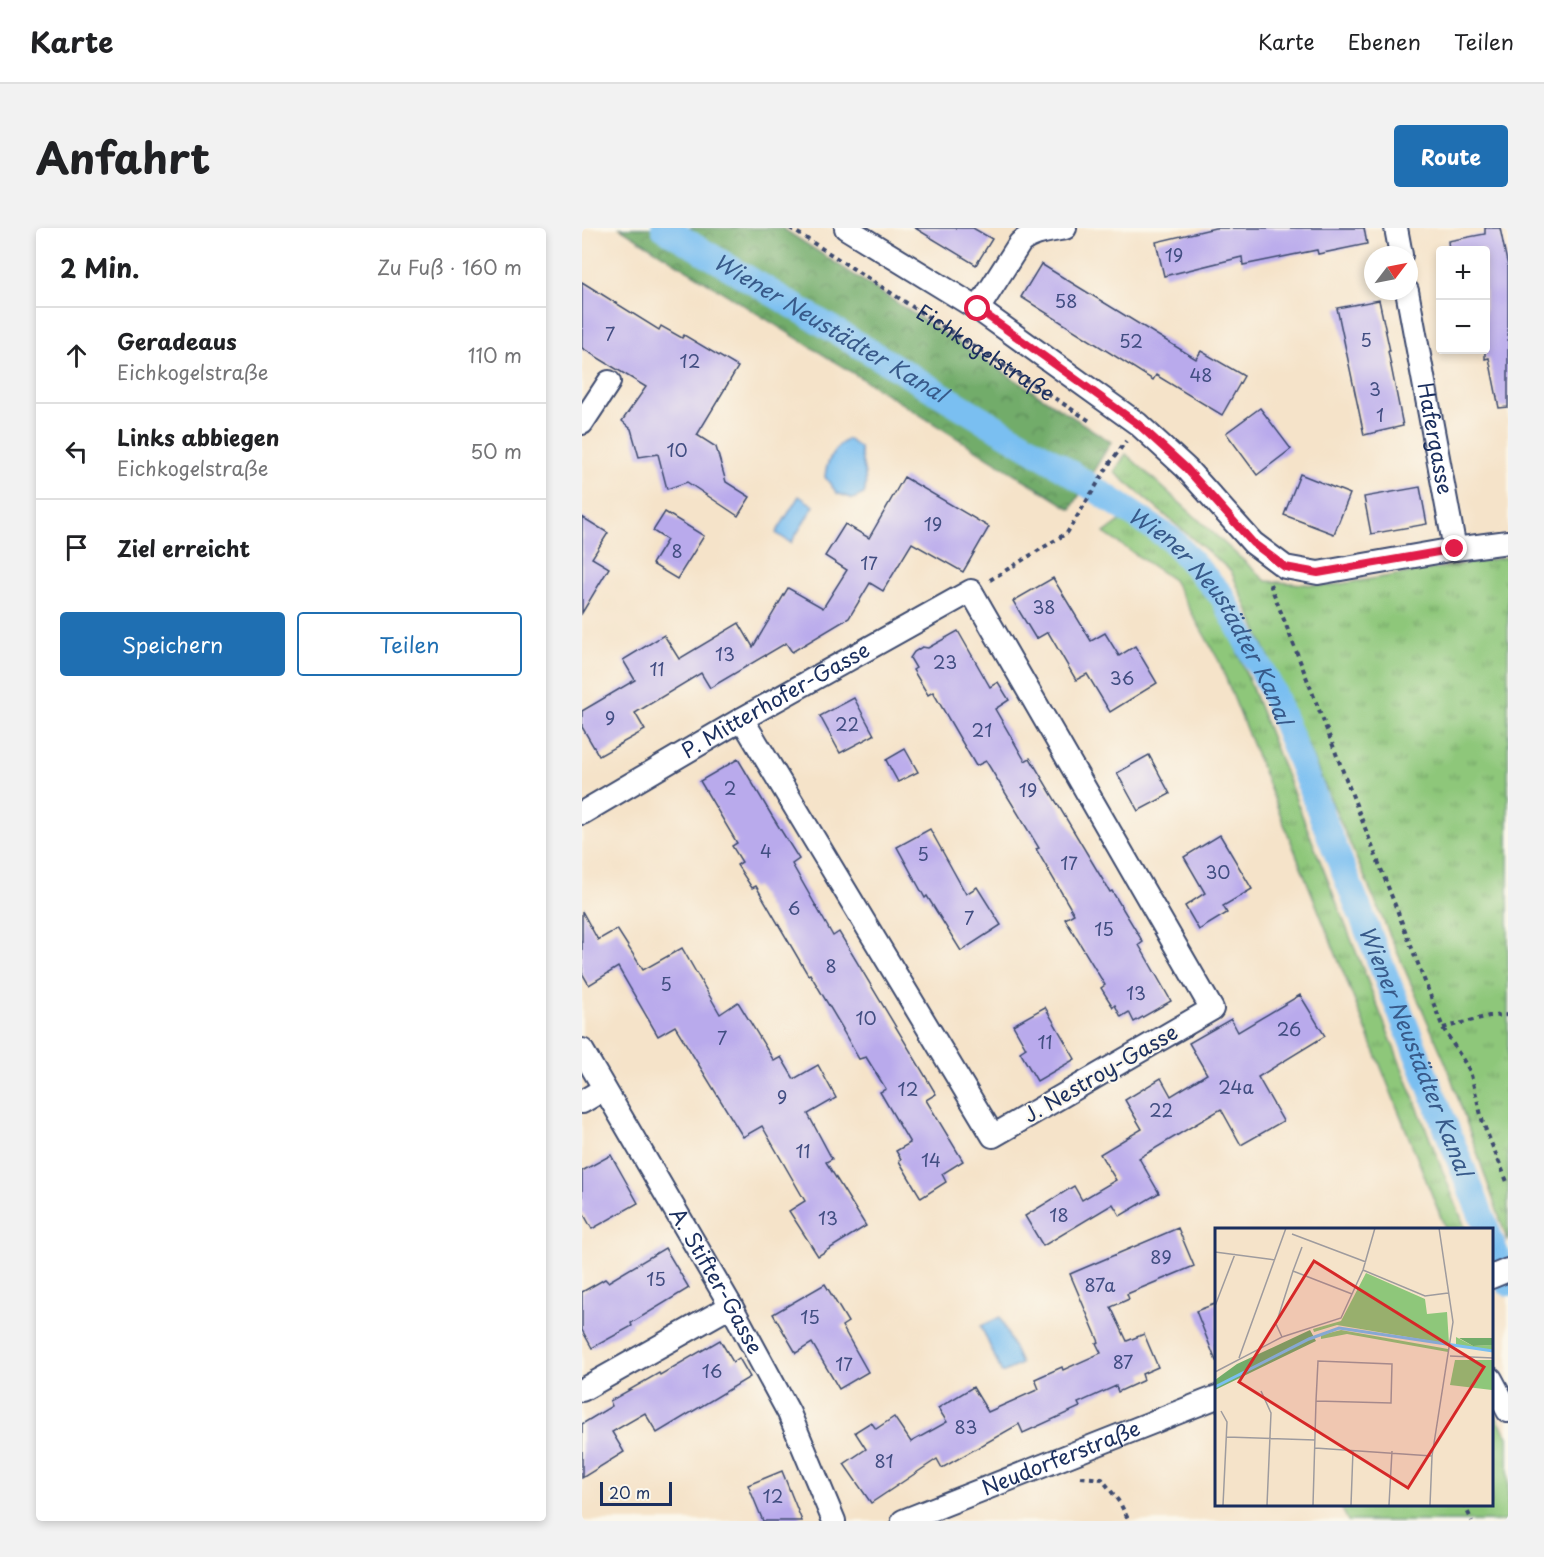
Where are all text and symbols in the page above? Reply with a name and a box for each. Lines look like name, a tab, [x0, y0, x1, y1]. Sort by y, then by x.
text: Karte	[30, 20, 113, 63]
text: Karte	[1258, 25, 1315, 57]
text: Ebenen	[1348, 25, 1421, 57]
text: Teilen	[1454, 25, 1514, 57]
text: Anfahrt	[36, 125, 210, 188]
button: Route	[1394, 125, 1508, 187]
house number: 19	[1165, 241, 1183, 268]
water label: Wiener Neustädter Kanal	[708, 244, 957, 411]
north arrow	[1364, 246, 1418, 300]
map controls	[1436, 246, 1490, 354]
button: +	[1436, 246, 1490, 300]
text: 2 Min.	[60, 248, 139, 287]
text: Zu Fuß · 160 m	[377, 252, 522, 282]
house number: 58	[1055, 287, 1077, 314]
street label: Eichkogelstraße	[911, 295, 1062, 408]
route start	[964, 295, 990, 321]
button: −	[1436, 300, 1490, 354]
house number: 7	[605, 320, 615, 347]
text: Geradeaus	[117, 324, 237, 357]
house number: 5	[1360, 326, 1372, 353]
house number: 52	[1119, 327, 1143, 354]
icon: ahead	[60, 339, 93, 372]
text: 110 m	[468, 340, 522, 370]
house number: 12	[680, 347, 700, 374]
text: Eichkogelstraße	[117, 357, 268, 387]
house number: 48	[1189, 361, 1213, 388]
house number: 3	[1369, 375, 1381, 402]
street label: Hafergasse	[1410, 379, 1463, 497]
house number: 1	[1376, 401, 1384, 428]
text: Links abbiegen	[117, 420, 279, 453]
icon: left	[60, 435, 93, 468]
text: 50 m	[470, 436, 522, 466]
house number: 10	[666, 436, 688, 463]
text: Eichkogelstraße	[117, 453, 268, 483]
water label: Wiener Neustädter Kanal	[1122, 497, 1303, 732]
house number: 19	[924, 510, 942, 537]
icon: arrive	[60, 531, 93, 564]
text: Ziel erreicht	[117, 531, 250, 564]
route end	[1441, 535, 1467, 561]
house number: 8	[671, 537, 683, 564]
house number: 17	[860, 549, 878, 576]
house number: 38	[1032, 593, 1056, 620]
button: Speichern	[60, 612, 285, 676]
button: Teilen	[297, 612, 522, 676]
street label: P. Mitterhofer-Gasse	[675, 633, 875, 765]
house number: 13	[715, 640, 735, 667]
house number: 23	[933, 648, 957, 675]
house number: 11	[649, 655, 665, 682]
house number: 36	[1110, 664, 1134, 691]
house number: 9	[605, 704, 615, 731]
house number: 22	[835, 710, 859, 737]
house number: 21	[972, 716, 992, 743]
house number: 2	[724, 774, 736, 801]
house number: 19	[1019, 776, 1037, 803]
house number: 4	[760, 837, 772, 864]
house number: 5	[917, 840, 929, 867]
house number: 17	[1060, 849, 1078, 876]
house number: 30	[1205, 858, 1231, 885]
house number: 6	[788, 894, 800, 921]
house number: 7	[964, 904, 974, 931]
house number: 15	[1094, 915, 1114, 942]
water label: Wiener Neustädter Kanal	[1352, 920, 1483, 1183]
house number: 8	[825, 952, 837, 979]
house number: 5	[660, 970, 672, 997]
house number: 13	[1126, 979, 1146, 1006]
house number: 10	[855, 1004, 877, 1031]
street label: J. Nestroy-Gasse	[1017, 1015, 1183, 1130]
house number: 26	[1277, 1015, 1301, 1042]
house number: 7	[717, 1024, 727, 1051]
house number: 11	[1037, 1028, 1053, 1055]
house number: 24a	[1218, 1073, 1254, 1100]
house number: 12	[898, 1075, 918, 1102]
house number: 9	[777, 1083, 787, 1110]
house number: 22	[1149, 1096, 1173, 1123]
house number: 11	[795, 1137, 811, 1164]
house number: 14	[921, 1146, 941, 1173]
street label: A. Stifter-Gasse	[663, 1201, 772, 1359]
house number: 18	[1049, 1201, 1069, 1228]
house number: 13	[818, 1204, 838, 1231]
inset map	[1215, 1228, 1493, 1506]
house number: 89	[1150, 1243, 1172, 1270]
house number: 15	[646, 1265, 666, 1292]
house number: 87a	[1085, 1271, 1116, 1298]
house number: 15	[800, 1303, 820, 1330]
house number: 87	[1113, 1348, 1133, 1375]
house number: 17	[835, 1350, 853, 1377]
house number: 16	[702, 1357, 722, 1384]
street label: Neudorferstraße	[976, 1411, 1145, 1503]
house number: 83	[955, 1413, 977, 1440]
house number: 81	[874, 1447, 894, 1474]
scale bar	[600, 1479, 672, 1506]
text: 20 m	[609, 1480, 650, 1504]
house number: 12	[763, 1482, 783, 1509]

